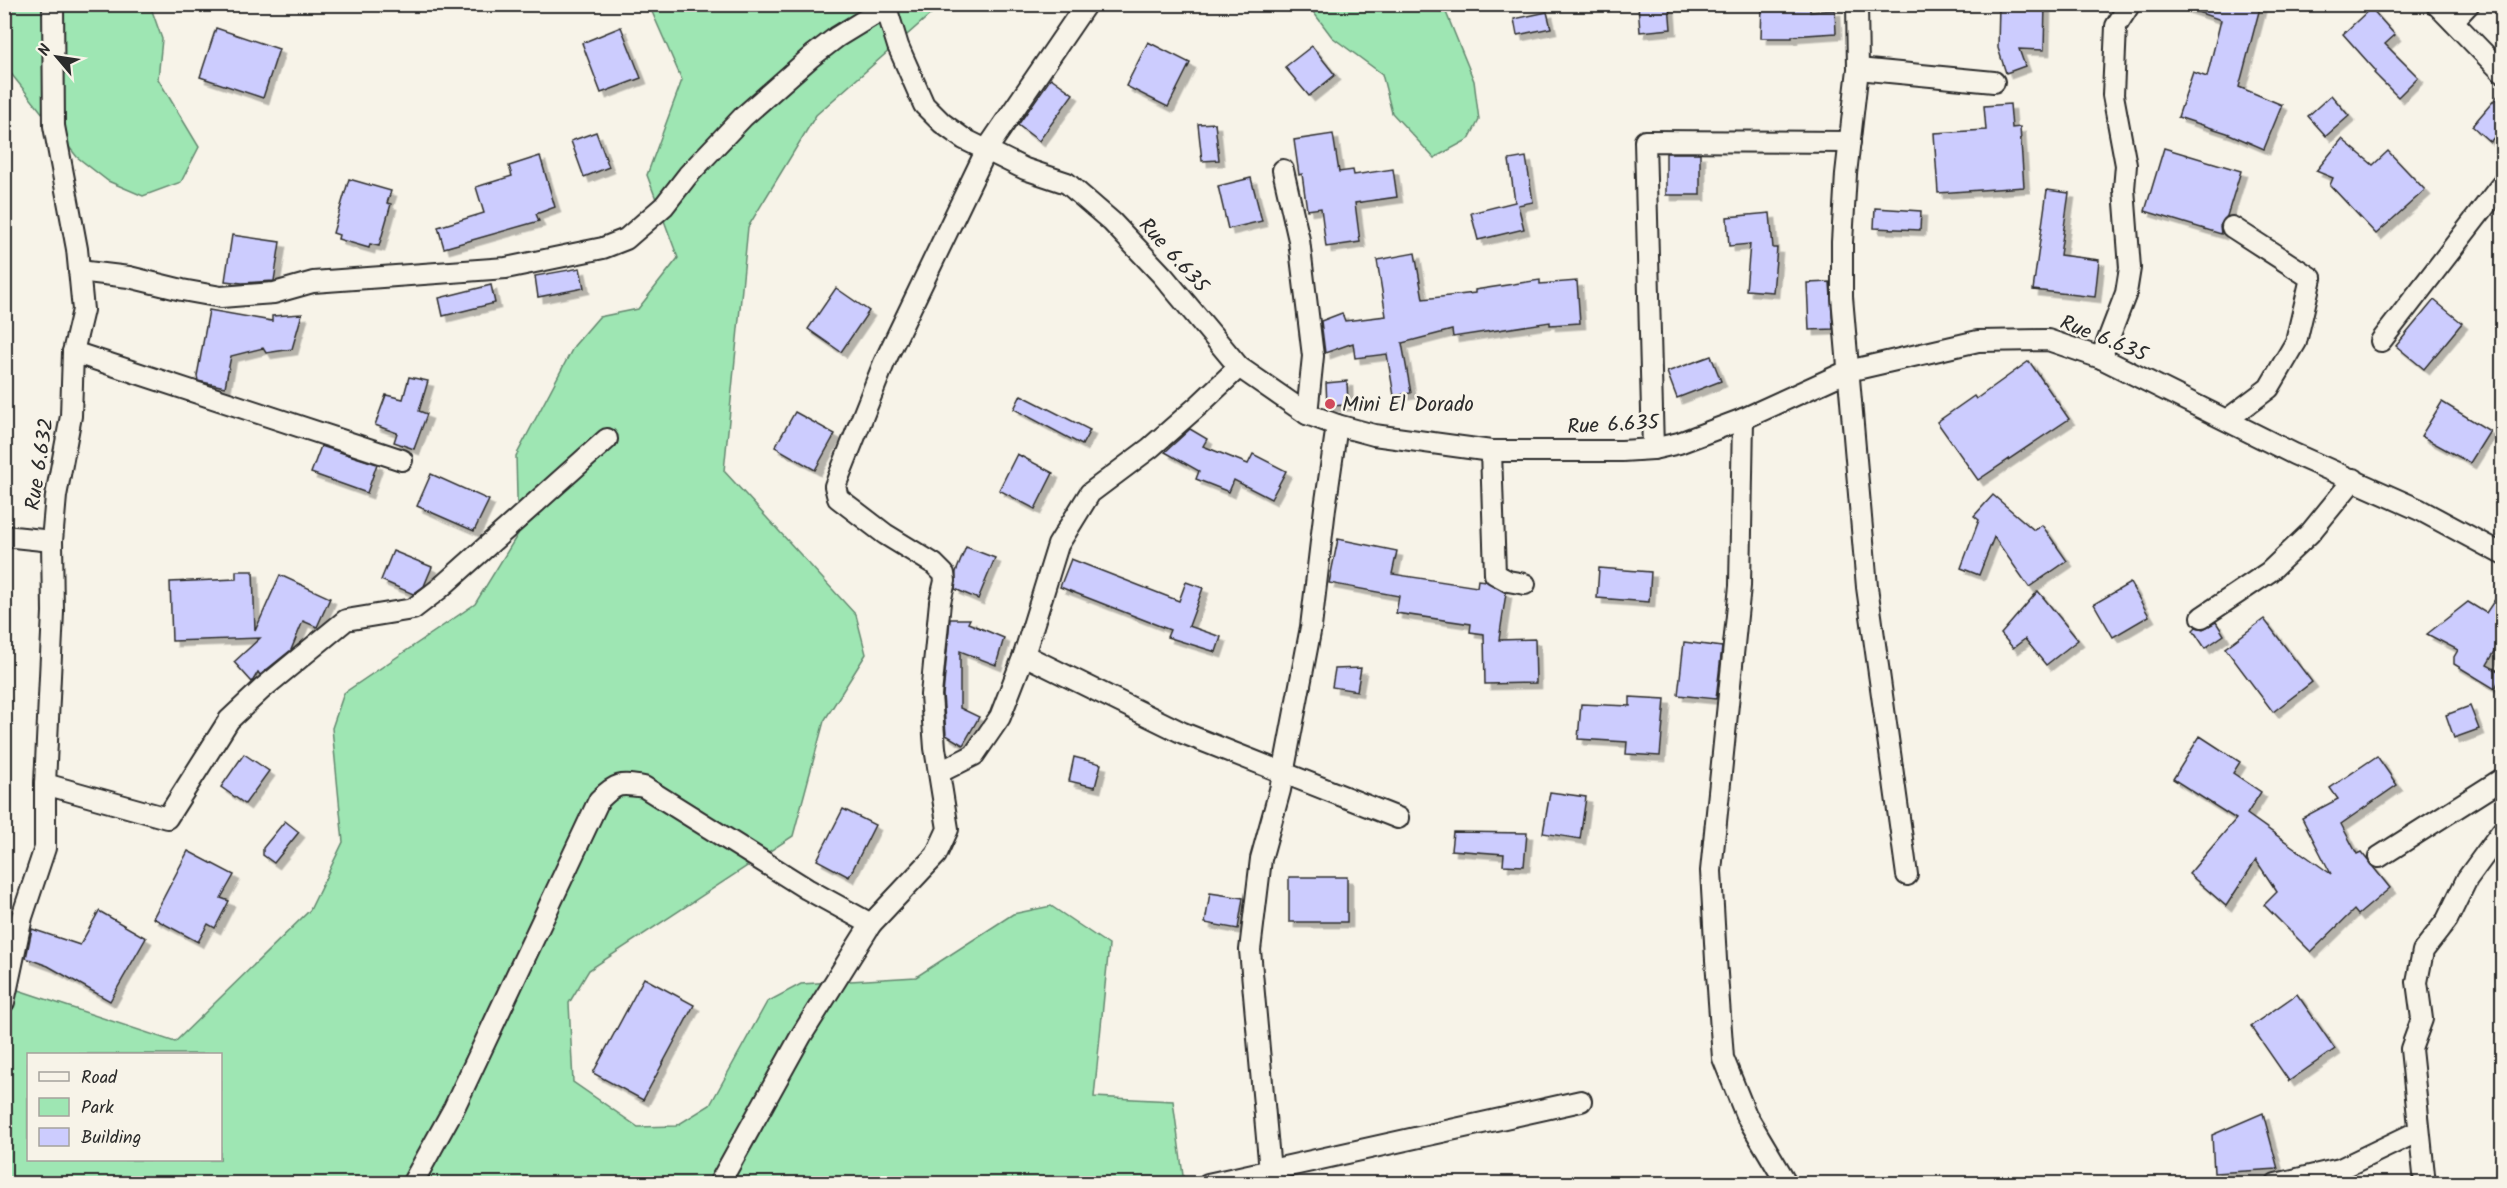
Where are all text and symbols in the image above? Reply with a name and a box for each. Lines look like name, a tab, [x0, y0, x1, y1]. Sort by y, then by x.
north arrow	[27, 27, 87, 87]
text: N	[32, 40, 59, 61]
street label: Rue 6.635	[1130, 211, 1217, 302]
street label: Rue 6.635	[2055, 307, 2154, 373]
place label: Mini El Dorado	[1342, 389, 1474, 422]
marker: Mini El Dorado	[1323, 397, 1337, 411]
street label: Rue 6.635	[1566, 407, 1662, 444]
street label: Rue 6.632	[17, 416, 64, 513]
legend	[27, 1053, 222, 1161]
text: Road	[81, 1064, 118, 1093]
text: Park	[81, 1094, 114, 1123]
text: Building	[81, 1124, 141, 1153]

